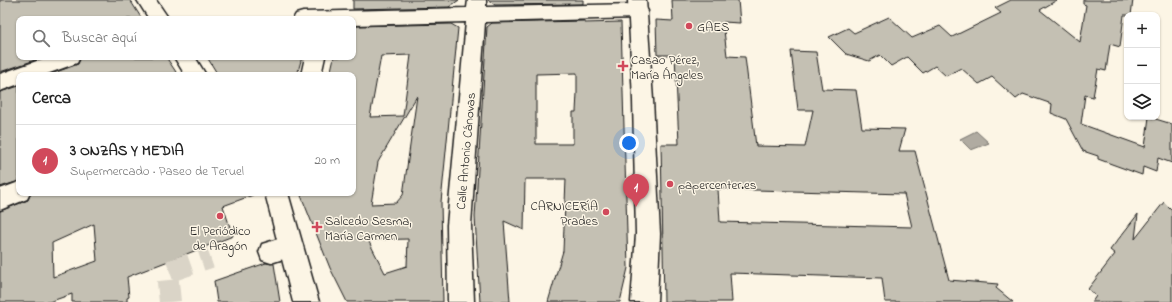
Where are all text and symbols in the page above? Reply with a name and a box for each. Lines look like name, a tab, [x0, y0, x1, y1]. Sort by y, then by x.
map controls	[1124, 12, 1160, 120]
button: +	[1124, 12, 1160, 48]
search box	[16, 16, 356, 60]
place label: GAES	[697, 18, 729, 37]
marker: GAES	[684, 21, 694, 31]
icon: search	[30, 27, 52, 49]
text: Buscar aquí	[62, 27, 137, 49]
button: −	[1124, 48, 1160, 84]
place label: Casao Pérez, María Ángeles	[631, 51, 704, 86]
marker: Casao Pérez, María Ángeles	[618, 61, 628, 71]
button: layers	[1124, 84, 1160, 120]
text: Cerca	[32, 86, 71, 111]
street label: Calle Antonio Cánovas	[452, 91, 481, 210]
your location	[619, 133, 639, 153]
text: 3 ONZAS Y MEDIA	[70, 140, 184, 162]
text: 1	[43, 151, 47, 170]
text: 20 m	[315, 151, 340, 170]
text: Supermercado · Paseo de Teruel	[70, 162, 244, 181]
pin: 1	[623, 174, 649, 207]
place label: papercenter.es	[678, 176, 757, 195]
marker: papercenter.es	[665, 179, 675, 189]
place label: CARNICERÍA Prades	[531, 197, 598, 231]
marker: CARNICERÍA Prades	[601, 207, 611, 217]
marker: El Periódico de Aragón	[215, 211, 225, 221]
place label: Salcedo Sesma, María Carmen	[325, 212, 412, 246]
place label: El Periódico de Aragón	[189, 222, 251, 257]
marker: Salcedo Sesma, María Carmen	[312, 222, 322, 232]

